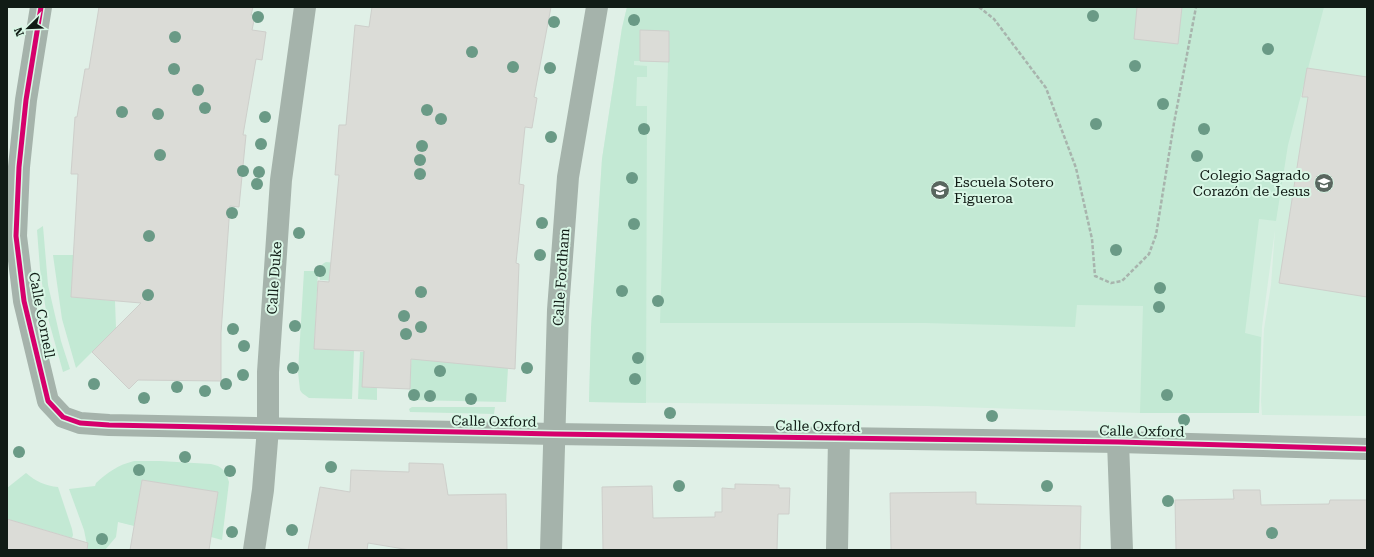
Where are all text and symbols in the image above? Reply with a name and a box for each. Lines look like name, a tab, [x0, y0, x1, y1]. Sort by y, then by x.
north arrow	[8, 8, 48, 48]
text: N	[11, 25, 27, 38]
place label: Colegio Sagrado Corazón de Jesus	[1193, 167, 1310, 199]
school or university icon: Colegio Sagrado Corazón de Jesus	[1313, 172, 1335, 194]
place label: Escuela Sotero Figueroa	[954, 174, 1054, 206]
school or university icon: Escuela Sotero Figueroa	[929, 179, 951, 201]
street label: Calle Fordham	[550, 227, 572, 326]
street label: Calle Duke	[263, 241, 285, 315]
street label: Calle Cornell	[26, 271, 58, 360]
street label: Calle Oxford	[451, 412, 537, 430]
street label: Calle Oxford	[775, 417, 861, 435]
street label: Calle Oxford	[1099, 422, 1185, 440]

